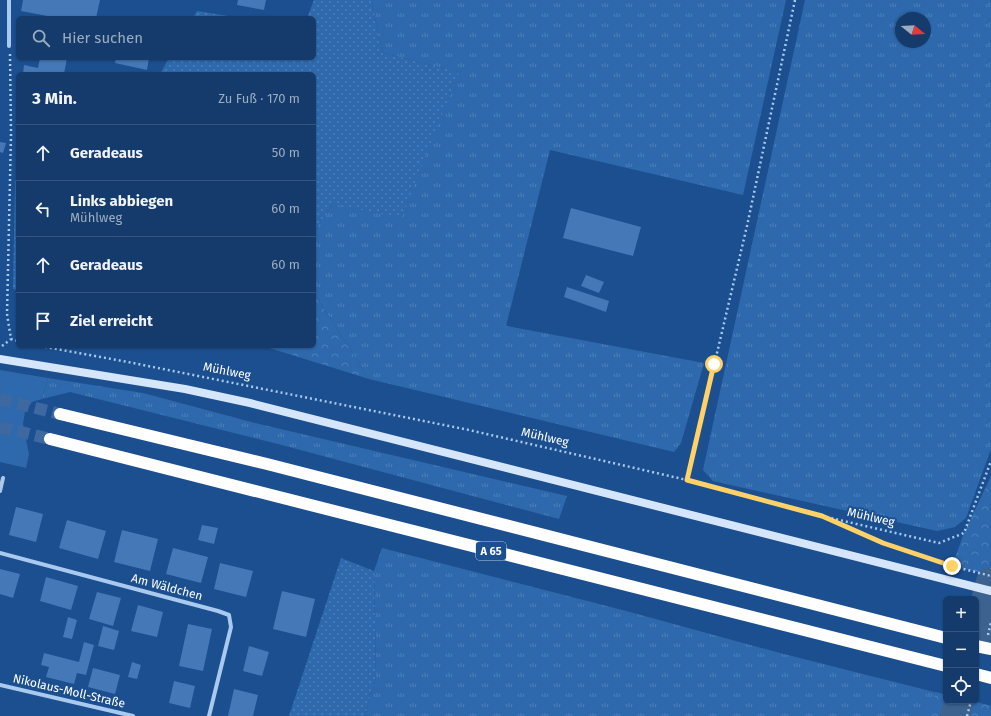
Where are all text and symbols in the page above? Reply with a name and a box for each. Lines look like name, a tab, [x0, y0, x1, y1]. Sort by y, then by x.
north arrow	[895, 12, 931, 48]
search box	[16, 16, 316, 60]
icon: search	[30, 27, 52, 49]
text: Hier suchen	[62, 29, 143, 47]
text: 3 Min.	[32, 88, 77, 109]
text: Zu Fuß · 170 m	[218, 91, 300, 106]
icon: ahead	[32, 142, 54, 164]
text: Geradeaus	[70, 144, 143, 162]
text: 50 m	[272, 145, 300, 160]
text: Links abbiegen	[70, 192, 173, 210]
icon: left	[32, 198, 54, 220]
text: 60 m	[271, 201, 300, 216]
text: Mühlweg	[70, 210, 122, 225]
icon: ahead	[32, 254, 54, 276]
text: Geradeaus	[70, 256, 143, 274]
text: 60 m	[271, 257, 300, 272]
icon: arrive	[32, 310, 54, 332]
text: Ziel erreicht	[70, 312, 153, 330]
route start	[705, 355, 723, 373]
street label: Mühlweg	[202, 360, 253, 383]
street label: Mühlweg	[520, 425, 571, 449]
street label: Mühlweg	[846, 505, 897, 529]
road number: A 65	[476, 542, 506, 560]
route end	[943, 557, 961, 575]
street label: Am Wäldchen	[130, 571, 204, 603]
map controls	[943, 596, 979, 704]
button: +	[943, 596, 979, 632]
button: −	[943, 632, 979, 668]
button: locate	[943, 668, 979, 704]
street label: Nikolaus-Moll-Straße	[11, 671, 127, 711]

